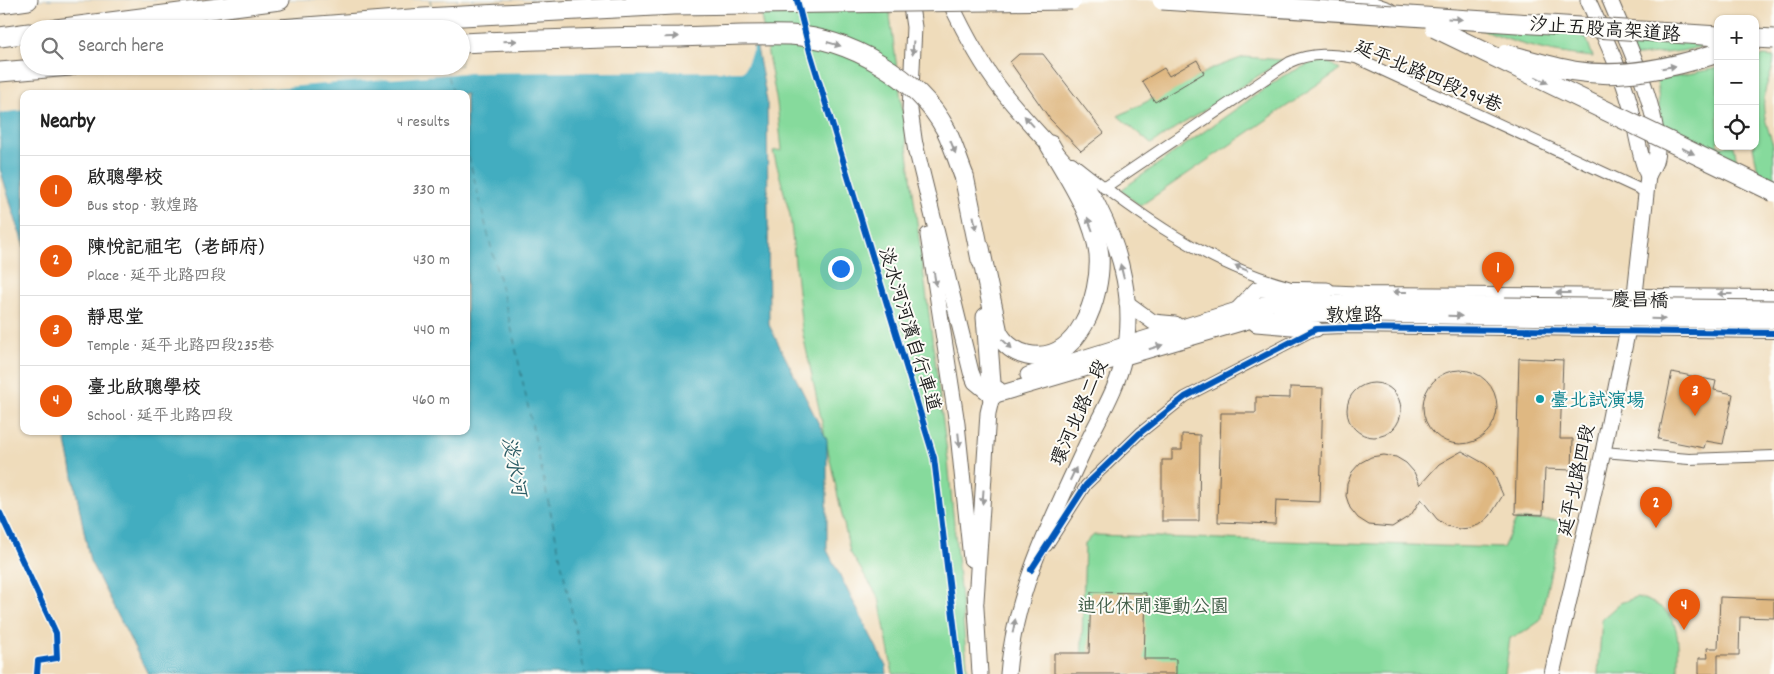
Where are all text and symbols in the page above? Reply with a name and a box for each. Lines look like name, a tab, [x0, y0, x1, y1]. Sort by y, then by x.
street label: 汐止五股高架道路	[1528, 13, 1682, 50]
one-way arrow	[1447, 15, 1463, 23]
map controls	[1714, 15, 1759, 150]
button: +	[1714, 15, 1759, 60]
search box	[20, 20, 470, 75]
one-way arrow	[665, 33, 681, 41]
icon: search	[38, 34, 66, 62]
text: Search here	[78, 34, 164, 61]
street label: 延平北路四段294巷	[1350, 35, 1506, 121]
one-way arrow	[502, 37, 518, 45]
one-way arrow	[826, 40, 842, 48]
one-way arrow	[908, 41, 916, 57]
button: −	[1714, 60, 1759, 105]
one-way arrow	[1661, 62, 1677, 70]
one-way arrow	[1535, 76, 1549, 84]
button: locate	[1714, 105, 1759, 150]
text: Nearby	[40, 108, 95, 138]
text: 4 results	[397, 111, 450, 134]
one-way arrow	[1023, 114, 1034, 127]
one-way arrow	[949, 140, 957, 154]
one-way arrow	[1681, 147, 1695, 155]
text: 啟聰學校	[87, 166, 163, 193]
text: 1	[54, 179, 58, 202]
text: 330 m	[412, 179, 450, 202]
text: Bus stop · 敦煌路	[87, 195, 198, 218]
one-way arrow	[971, 216, 979, 232]
one-way arrow	[1086, 216, 1093, 231]
text: 陳悅記祖宅（老師府）	[87, 236, 277, 263]
street label: 淡水河河濱自行車道	[870, 244, 946, 416]
text: 2	[53, 249, 60, 272]
text: 430 m	[413, 249, 450, 272]
pin: 1	[1482, 252, 1514, 293]
your location	[828, 256, 854, 282]
one-way arrow	[1118, 264, 1126, 279]
one-way arrow	[1234, 264, 1248, 272]
text: Place · 延平北路四段	[87, 265, 226, 288]
one-way arrow	[931, 271, 939, 287]
one-way arrow	[1392, 288, 1408, 296]
one-way arrow	[1555, 289, 1571, 297]
street label: 慶昌橋	[1611, 289, 1669, 316]
one-way arrow	[1717, 290, 1733, 298]
street label: 敦煌路	[1325, 304, 1383, 331]
text: 靜思堂	[87, 306, 144, 333]
one-way arrow	[1447, 312, 1463, 320]
one-way arrow	[1650, 315, 1666, 323]
text: 3	[52, 319, 60, 342]
text: 440 m	[413, 319, 450, 342]
text: Temple · 延平北路四段235巷	[87, 335, 274, 358]
one-way arrow	[1000, 338, 1013, 349]
one-way arrow	[1149, 343, 1164, 351]
street label: 環河北路二段	[1046, 356, 1117, 471]
pin: 3	[1679, 375, 1711, 416]
text: 臺北啟聰學校	[87, 376, 201, 403]
text: 4	[53, 389, 59, 412]
text: 460 m	[412, 389, 450, 412]
place label: 臺北試演場	[1550, 389, 1645, 416]
marker: 臺北試演場	[1534, 393, 1546, 405]
text: School · 延平北路四段	[87, 405, 233, 428]
street label: 延平北路四段	[1553, 422, 1603, 539]
one-way arrow	[955, 432, 963, 448]
water label: 淡水河	[493, 434, 532, 502]
one-way arrow	[1068, 467, 1077, 482]
pin: 2	[1640, 487, 1672, 528]
one-way arrow	[978, 489, 986, 505]
pin: 4	[1668, 589, 1700, 630]
park label: 迪化休閒運動公園	[1077, 595, 1229, 622]
one-way arrow	[1011, 617, 1019, 633]

